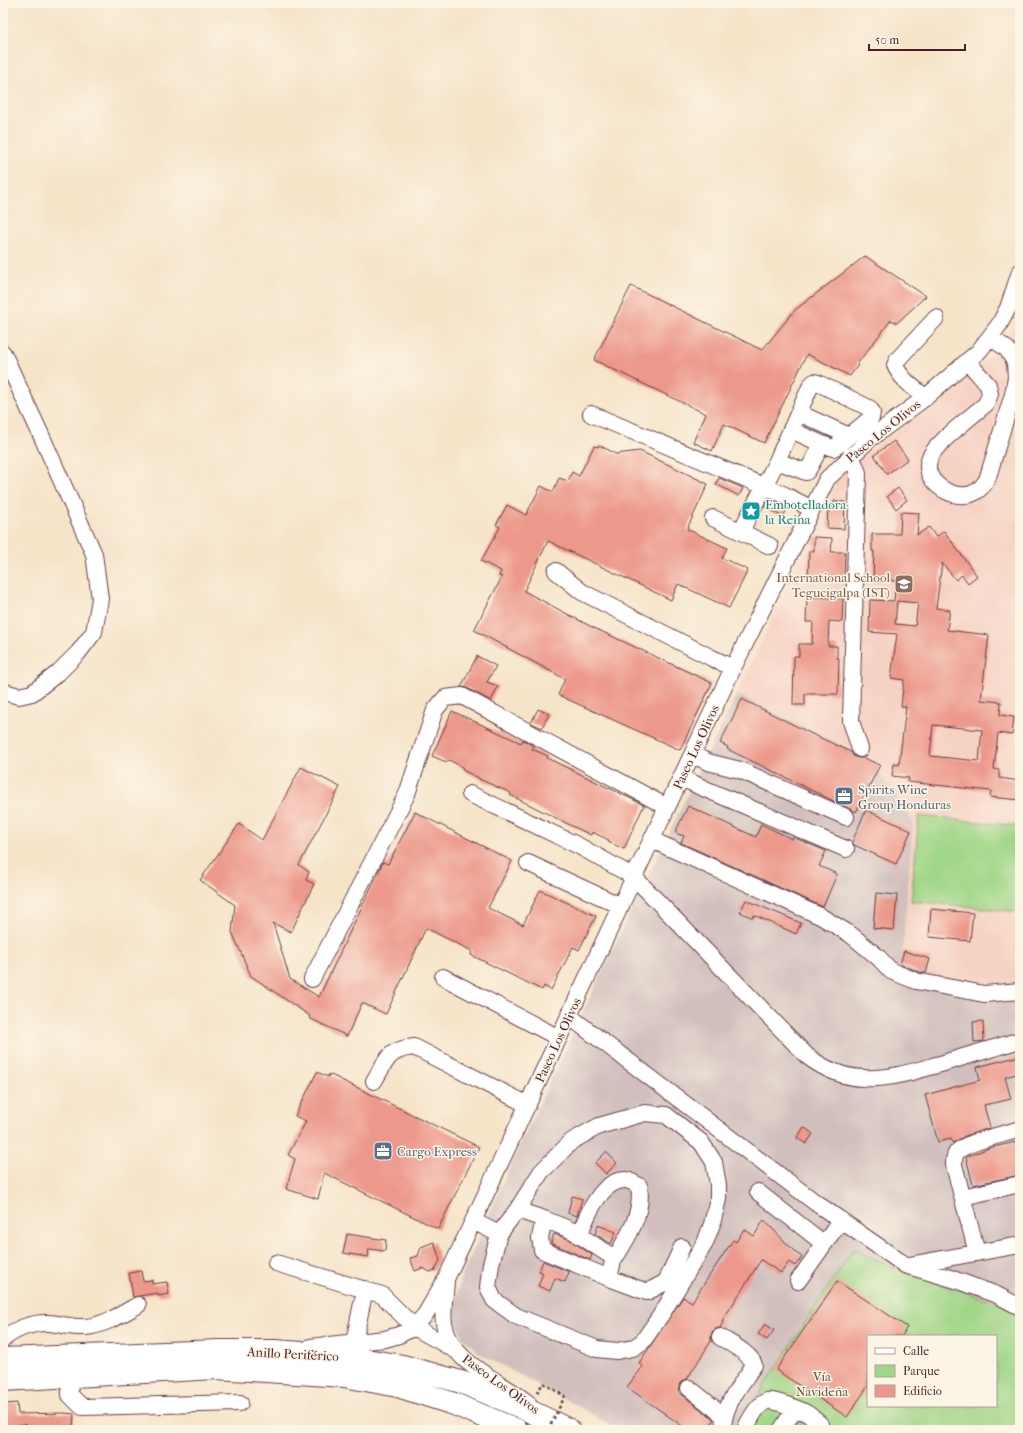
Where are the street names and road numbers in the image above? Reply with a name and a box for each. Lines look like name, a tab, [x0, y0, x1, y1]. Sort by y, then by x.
street label: Paseo Los Olivos	[843, 396, 923, 466]
street label: Paseo Los Olivos	[670, 702, 722, 792]
street label: Paseo Los Olivos	[532, 995, 584, 1085]
street label: Anillo Periférico	[246, 1344, 340, 1364]
street label: Paseo Los Olivos	[460, 1351, 543, 1417]

